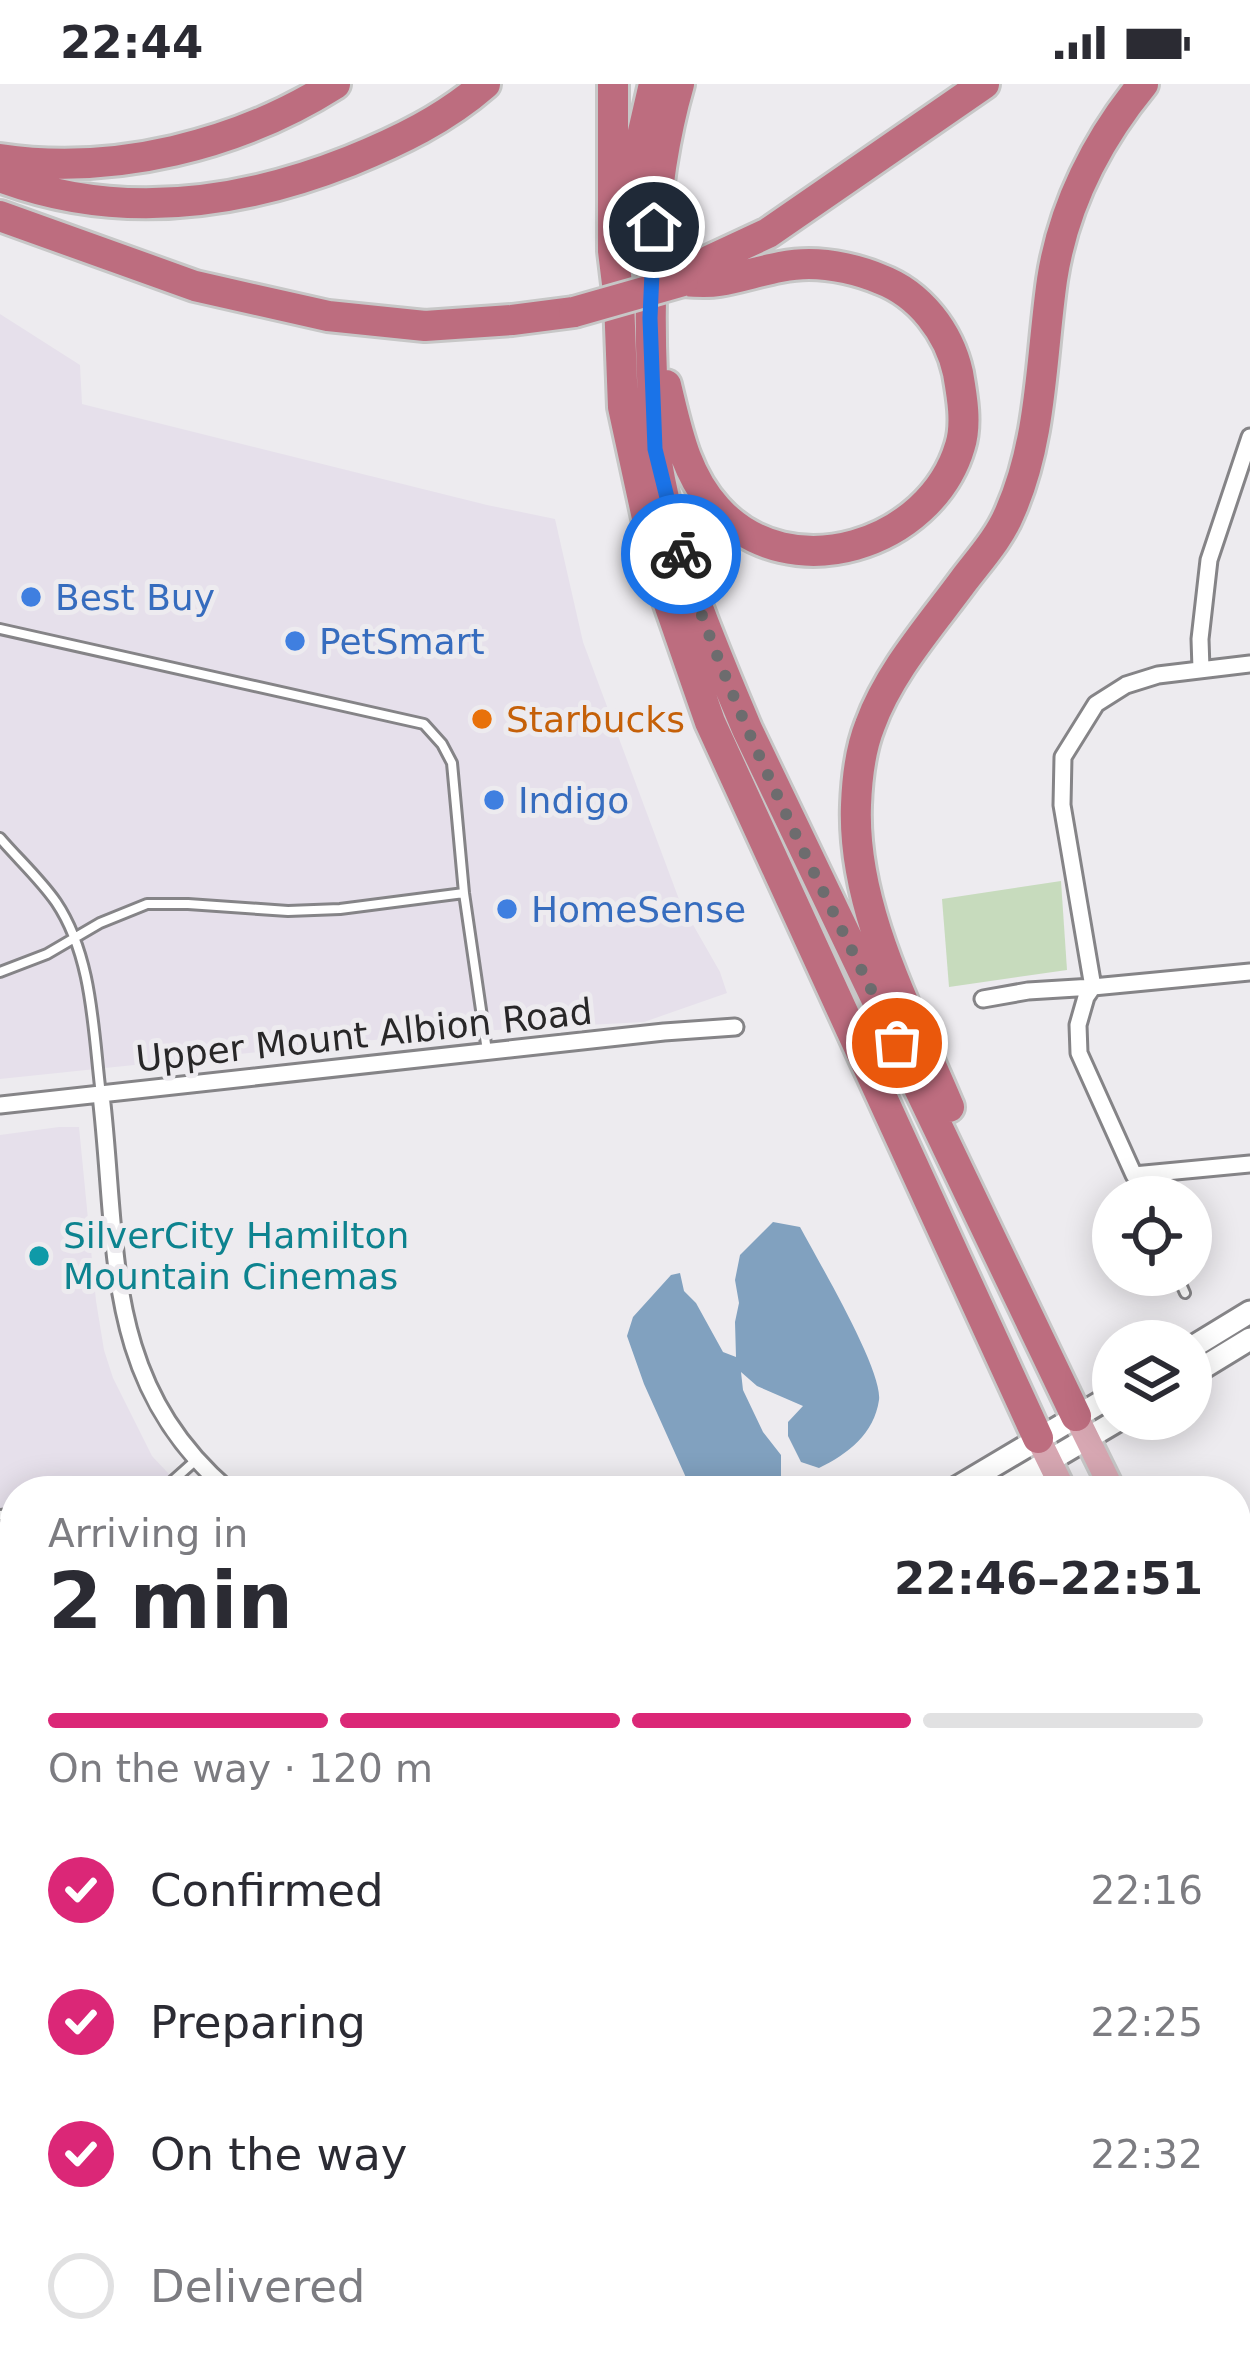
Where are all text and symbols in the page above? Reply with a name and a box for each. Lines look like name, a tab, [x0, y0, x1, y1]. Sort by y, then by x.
text: 22:44	[60, 16, 203, 69]
pin	[603, 176, 705, 278]
icon: home	[621, 194, 687, 260]
courier	[621, 494, 741, 614]
icon: bike	[648, 521, 714, 587]
place label: Best Buy	[55, 577, 215, 618]
marker: Best Buy	[18, 584, 44, 610]
place label: PetSmart	[319, 621, 485, 662]
marker: PetSmart	[282, 628, 308, 654]
place label: Starbucks	[506, 699, 685, 740]
marker: Starbucks	[469, 706, 495, 732]
place label: Indigo	[518, 780, 629, 821]
marker: Indigo	[481, 787, 507, 813]
place label: HomeSense	[531, 889, 746, 930]
marker: HomeSense	[494, 896, 520, 922]
street label: Upper Mount Albion Road	[134, 991, 594, 1079]
pin	[846, 992, 948, 1094]
icon: bag	[864, 1010, 930, 1076]
map controls	[1092, 1176, 1212, 1440]
button: locate	[1092, 1176, 1212, 1296]
place label: SilverCity Hamilton Mountain Cinemas	[63, 1215, 409, 1297]
marker: SilverCity Hamilton Mountain Cinemas	[26, 1243, 52, 1269]
button: layers	[1092, 1320, 1212, 1440]
text: Arriving in	[48, 1511, 248, 1556]
text: 22:46–22:51	[894, 1552, 1203, 1605]
text: 2 min	[48, 1556, 293, 1646]
text: On the way · 120 m	[48, 1746, 433, 1791]
icon: check	[48, 1857, 114, 1923]
text: Confirmed	[150, 1864, 384, 1917]
text: 22:16	[1091, 1868, 1203, 1913]
icon: check	[48, 1989, 114, 2055]
text: Preparing	[150, 1996, 366, 2049]
text: 22:25	[1091, 2000, 1203, 2045]
icon: check	[48, 2121, 114, 2187]
text: On the way	[150, 2128, 407, 2181]
text: 22:32	[1091, 2132, 1203, 2177]
text: Delivered	[150, 2260, 365, 2313]

